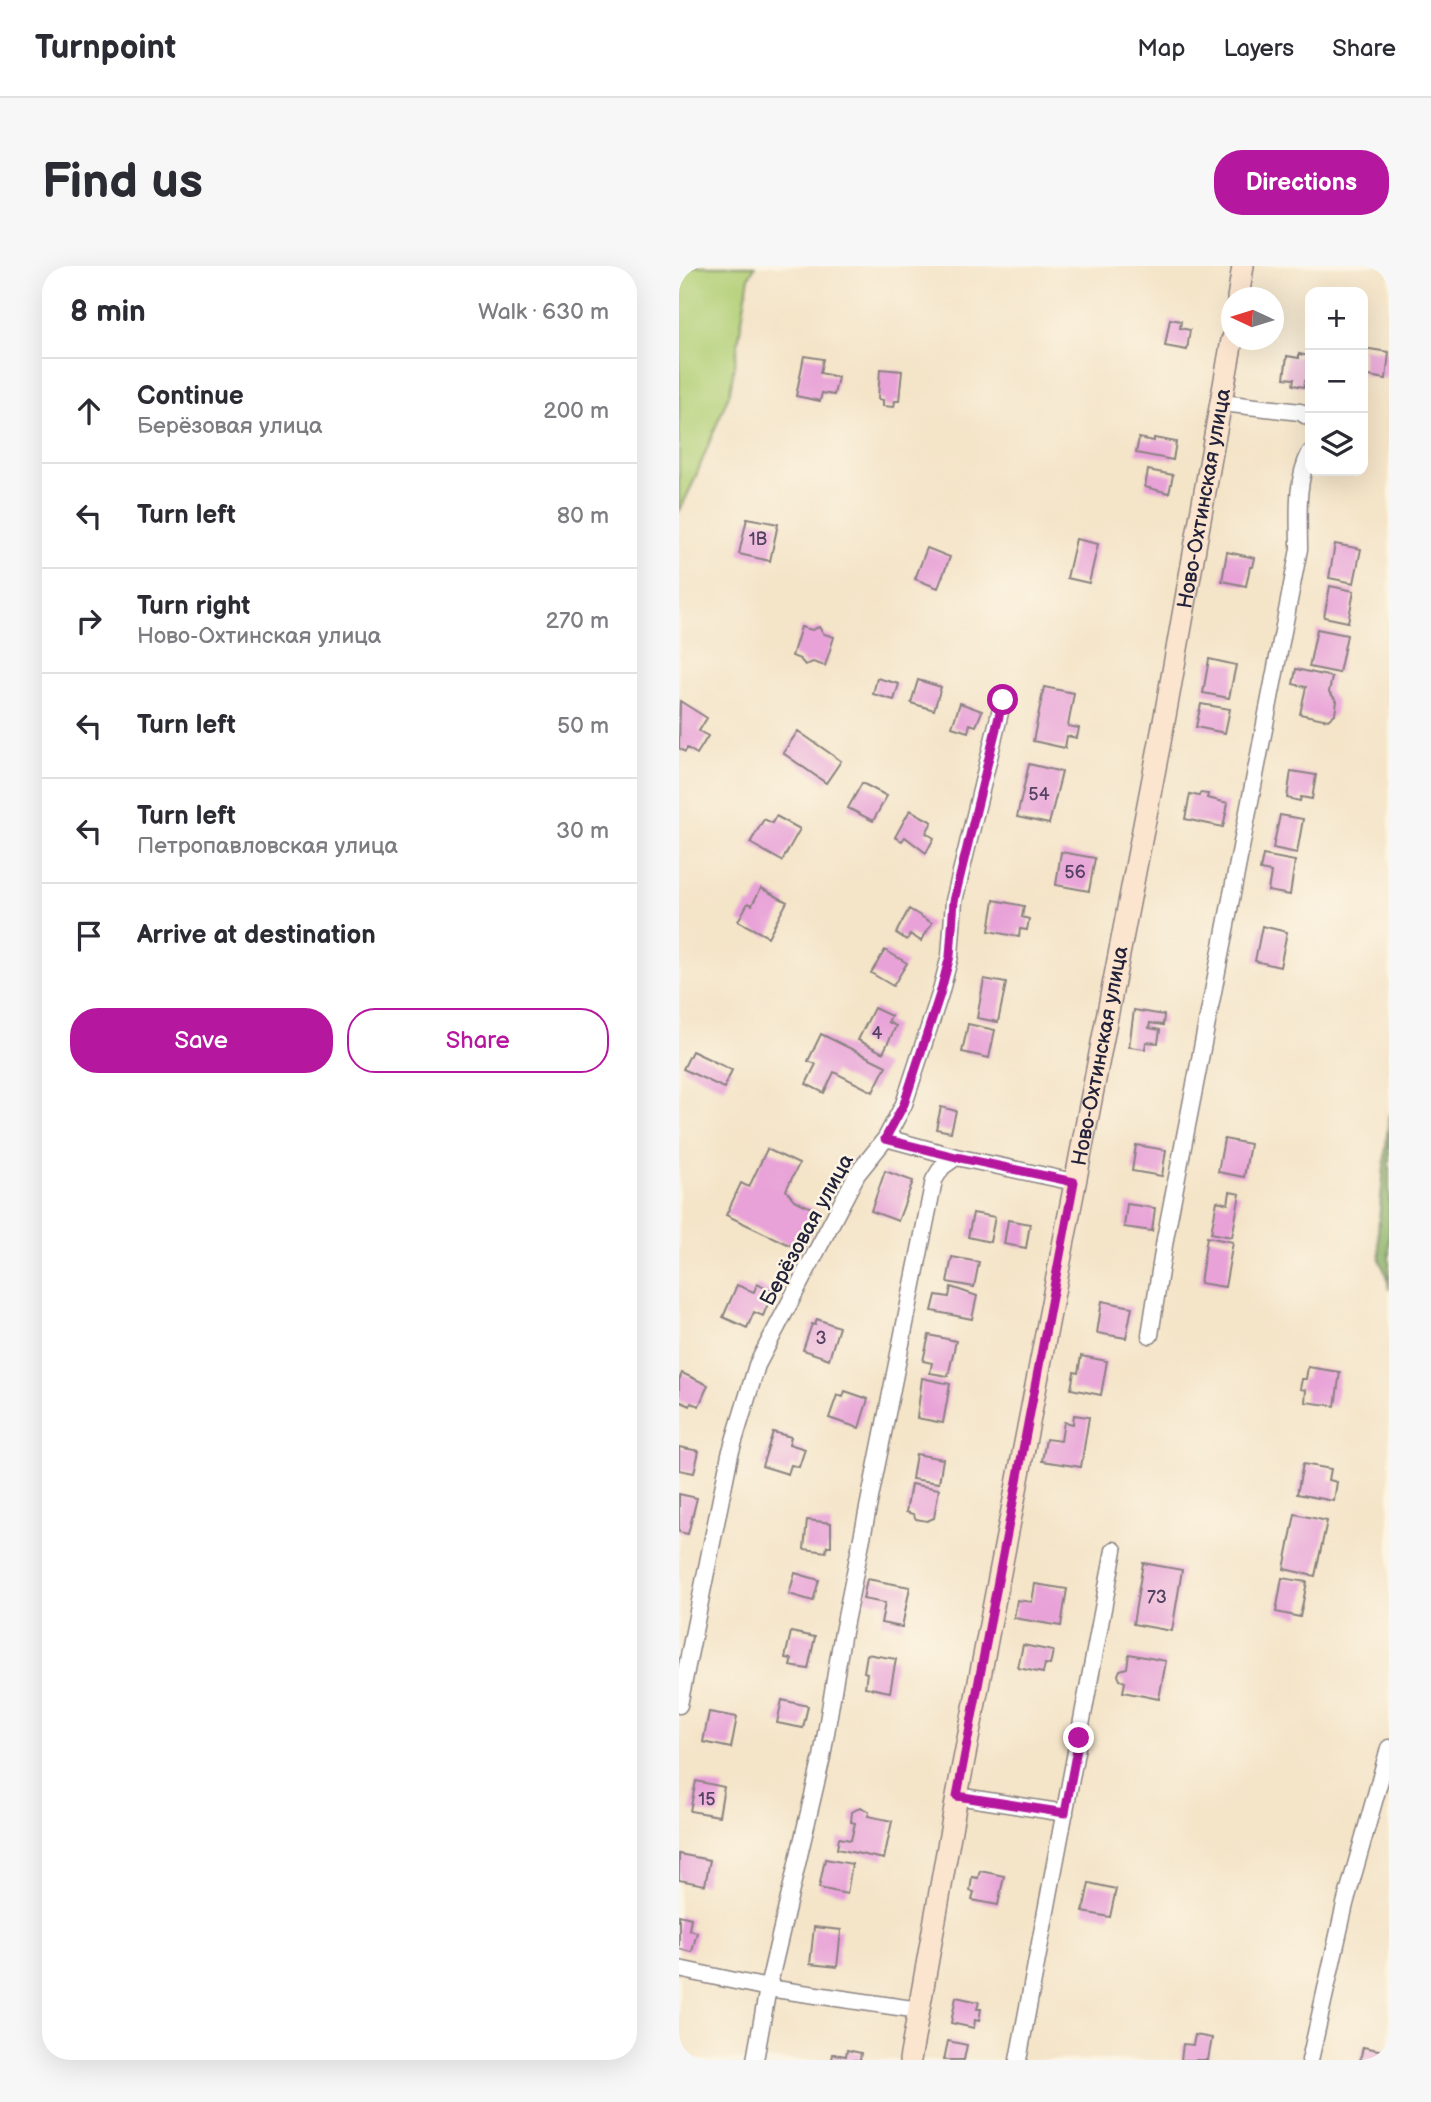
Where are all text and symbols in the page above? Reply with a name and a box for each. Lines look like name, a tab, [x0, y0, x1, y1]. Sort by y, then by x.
text: Turnpoint	[35, 28, 176, 68]
text: Map	[1137, 34, 1185, 63]
text: Layers	[1223, 34, 1294, 63]
text: Share	[1332, 34, 1396, 63]
button: Directions	[1214, 150, 1389, 215]
text: Find us	[42, 153, 203, 212]
north arrow	[1221, 287, 1284, 350]
map controls	[1305, 287, 1368, 476]
button: +	[1305, 287, 1368, 350]
text: 8 min	[70, 294, 146, 330]
text: Walk · 630 m	[478, 298, 609, 326]
button: −	[1305, 350, 1368, 413]
text: Continue	[137, 381, 244, 412]
street label: Ново-Охтинская улица	[1172, 386, 1236, 610]
icon: ahead	[70, 392, 108, 430]
text: 200 m	[543, 397, 609, 425]
text: Берёзовая улица	[137, 412, 323, 440]
button: layers	[1305, 413, 1368, 476]
icon: left	[70, 497, 108, 535]
text: Turn left	[137, 500, 236, 531]
text: 80 m	[557, 502, 609, 530]
house number: 1В	[749, 529, 767, 550]
text: Turn right	[137, 591, 250, 622]
icon: right	[70, 602, 108, 640]
text: 270 m	[545, 607, 609, 635]
text: Ново-Охтинская улица	[137, 622, 381, 650]
route start	[987, 684, 1018, 715]
icon: left	[70, 707, 108, 745]
text: Turn left	[137, 710, 236, 741]
text: 50 m	[557, 712, 609, 740]
house number: 54	[1028, 784, 1050, 805]
text: Turn left	[137, 801, 236, 832]
icon: left	[70, 812, 108, 850]
text: 30 m	[556, 817, 609, 845]
text: Петропавловская улица	[137, 832, 398, 860]
house number: 56	[1064, 862, 1086, 883]
icon: arrive	[70, 917, 108, 955]
text: Arrive at destination	[137, 920, 376, 951]
street label: Ново-Охтинская улица	[1066, 943, 1133, 1168]
button: Save	[70, 1008, 333, 1073]
button: Share	[347, 1008, 609, 1073]
house number: 4	[872, 1023, 883, 1044]
street label: Берёзовая улица	[755, 1149, 859, 1310]
house number: 3	[815, 1328, 827, 1349]
house number: 73	[1147, 1587, 1167, 1608]
route end	[1063, 1722, 1094, 1753]
house number: 15	[698, 1789, 716, 1810]

